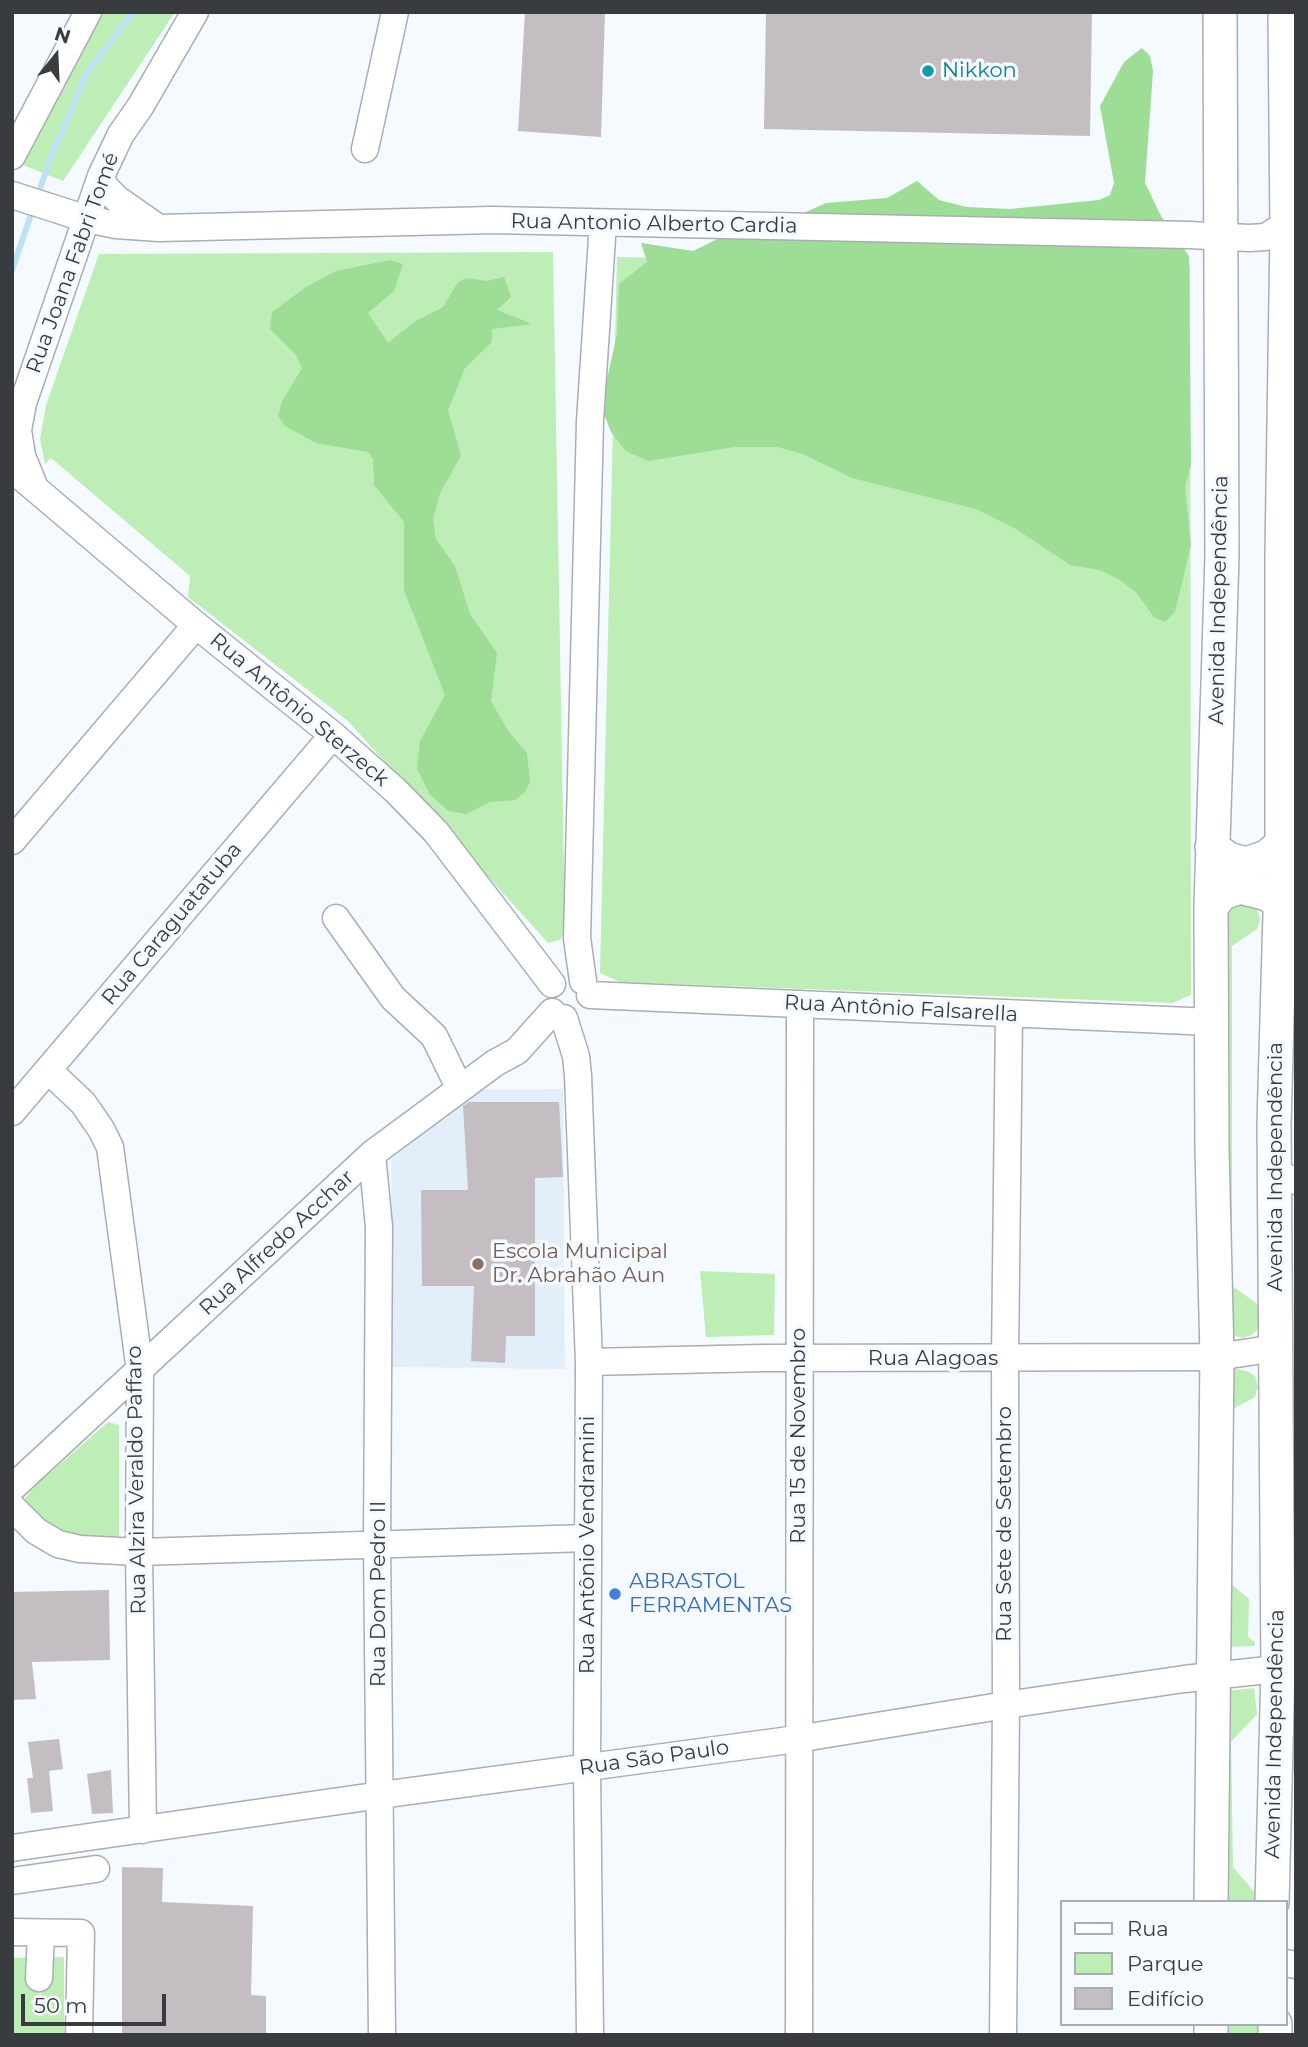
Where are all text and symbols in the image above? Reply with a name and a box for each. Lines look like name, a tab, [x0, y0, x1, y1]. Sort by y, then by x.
north arrow	[21, 21, 91, 91]
text: N	[52, 22, 73, 49]
place label: Nikkon	[942, 58, 1017, 84]
marker: Nikkon	[920, 63, 936, 79]
street label: Rua Joana Fabri Tomé	[21, 149, 125, 377]
street label: Rua Antonio Alberto Cardia	[510, 209, 798, 239]
street label: Avenida Independência	[1204, 475, 1234, 725]
street label: Rua Antônio Sterzeck	[204, 628, 394, 792]
street label: Rua Caraguatatuba	[97, 837, 247, 1011]
street label: Rua Antônio Falsarella	[783, 990, 1019, 1028]
street label: Avenida Independência	[1263, 1042, 1289, 1292]
street label: Rua Alfredo Acchar	[195, 1165, 359, 1321]
place label: Escola Municipal Dr. Abrahão Aun	[492, 1239, 668, 1289]
marker: Escola Municipal Dr. Abrahão Aun	[470, 1256, 486, 1272]
street label: Rua 15 de Novembro	[786, 1328, 812, 1544]
street label: Rua Alzira Veraldo Paffaro	[122, 1345, 152, 1615]
street label: Rua Alagoas	[868, 1346, 998, 1372]
street label: Rua Sete de Setembro	[992, 1406, 1018, 1642]
street label: Rua Antônio Vendramini	[575, 1416, 601, 1674]
street label: Rua Dom Pedro II	[366, 1501, 392, 1687]
place label: ABRASTOL FERRAMENTAS	[629, 1569, 792, 1619]
marker: ABRASTOL FERRAMENTAS	[607, 1586, 623, 1602]
street label: Avenida Independência	[1260, 1609, 1290, 1859]
street label: Rua São Paulo	[577, 1735, 731, 1781]
legend	[1060, 1900, 1287, 2026]
text: Rua	[1127, 1916, 1169, 1941]
text: Parque	[1127, 1951, 1203, 1976]
scale bar	[24, 1980, 170, 2024]
text: Edifício	[1127, 1986, 1204, 2011]
text: 50 m	[34, 1993, 88, 2018]

